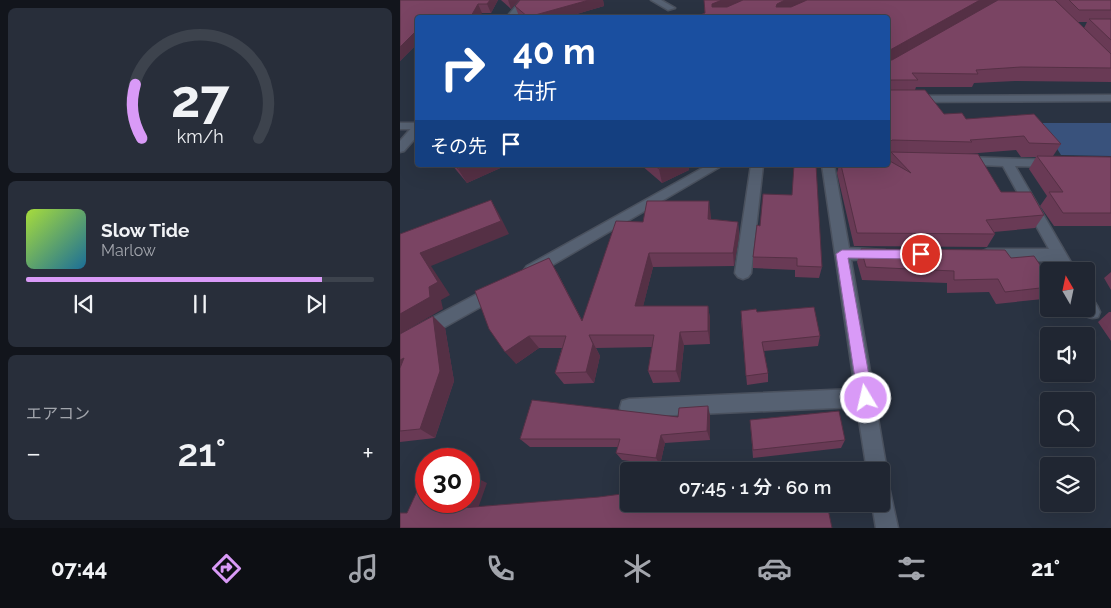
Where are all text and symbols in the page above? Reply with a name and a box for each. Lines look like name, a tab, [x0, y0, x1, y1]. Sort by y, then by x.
text: 40 m	[513, 31, 595, 72]
icon: right	[430, 35, 495, 100]
text: 27	[171, 68, 230, 129]
text: 右折	[513, 78, 557, 104]
text: km/h	[176, 126, 224, 147]
icon: arrive	[497, 130, 525, 158]
text: その先	[430, 135, 487, 157]
text: Slow Tide	[101, 219, 190, 241]
pin	[900, 233, 942, 275]
icon: arrive	[907, 240, 935, 268]
text: Marlow	[101, 241, 156, 260]
north arrow	[1040, 262, 1095, 318]
map controls	[1040, 262, 1095, 512]
icon: previous	[70, 290, 98, 318]
icon: pause	[186, 290, 214, 318]
icon: next	[302, 290, 330, 318]
button: sound	[1040, 327, 1095, 382]
position arrow	[839, 371, 891, 423]
button: search	[1040, 392, 1095, 447]
text: エアコン	[26, 404, 90, 423]
text: 21°	[177, 430, 226, 475]
text: −	[26, 437, 41, 470]
text: +	[362, 437, 374, 470]
speed limit sign: 30	[415, 448, 480, 513]
button: layers	[1040, 457, 1095, 512]
text: 07:45 · 1 分 · 60 m	[679, 476, 831, 498]
icon: directions	[209, 551, 244, 586]
icon: music	[346, 551, 381, 586]
icon: phone	[483, 551, 518, 586]
icon: climate	[620, 551, 655, 586]
icon: car	[757, 551, 792, 586]
icon: filters	[894, 551, 929, 586]
text: 07:44	[51, 555, 107, 581]
text: 21°	[1031, 555, 1060, 581]

